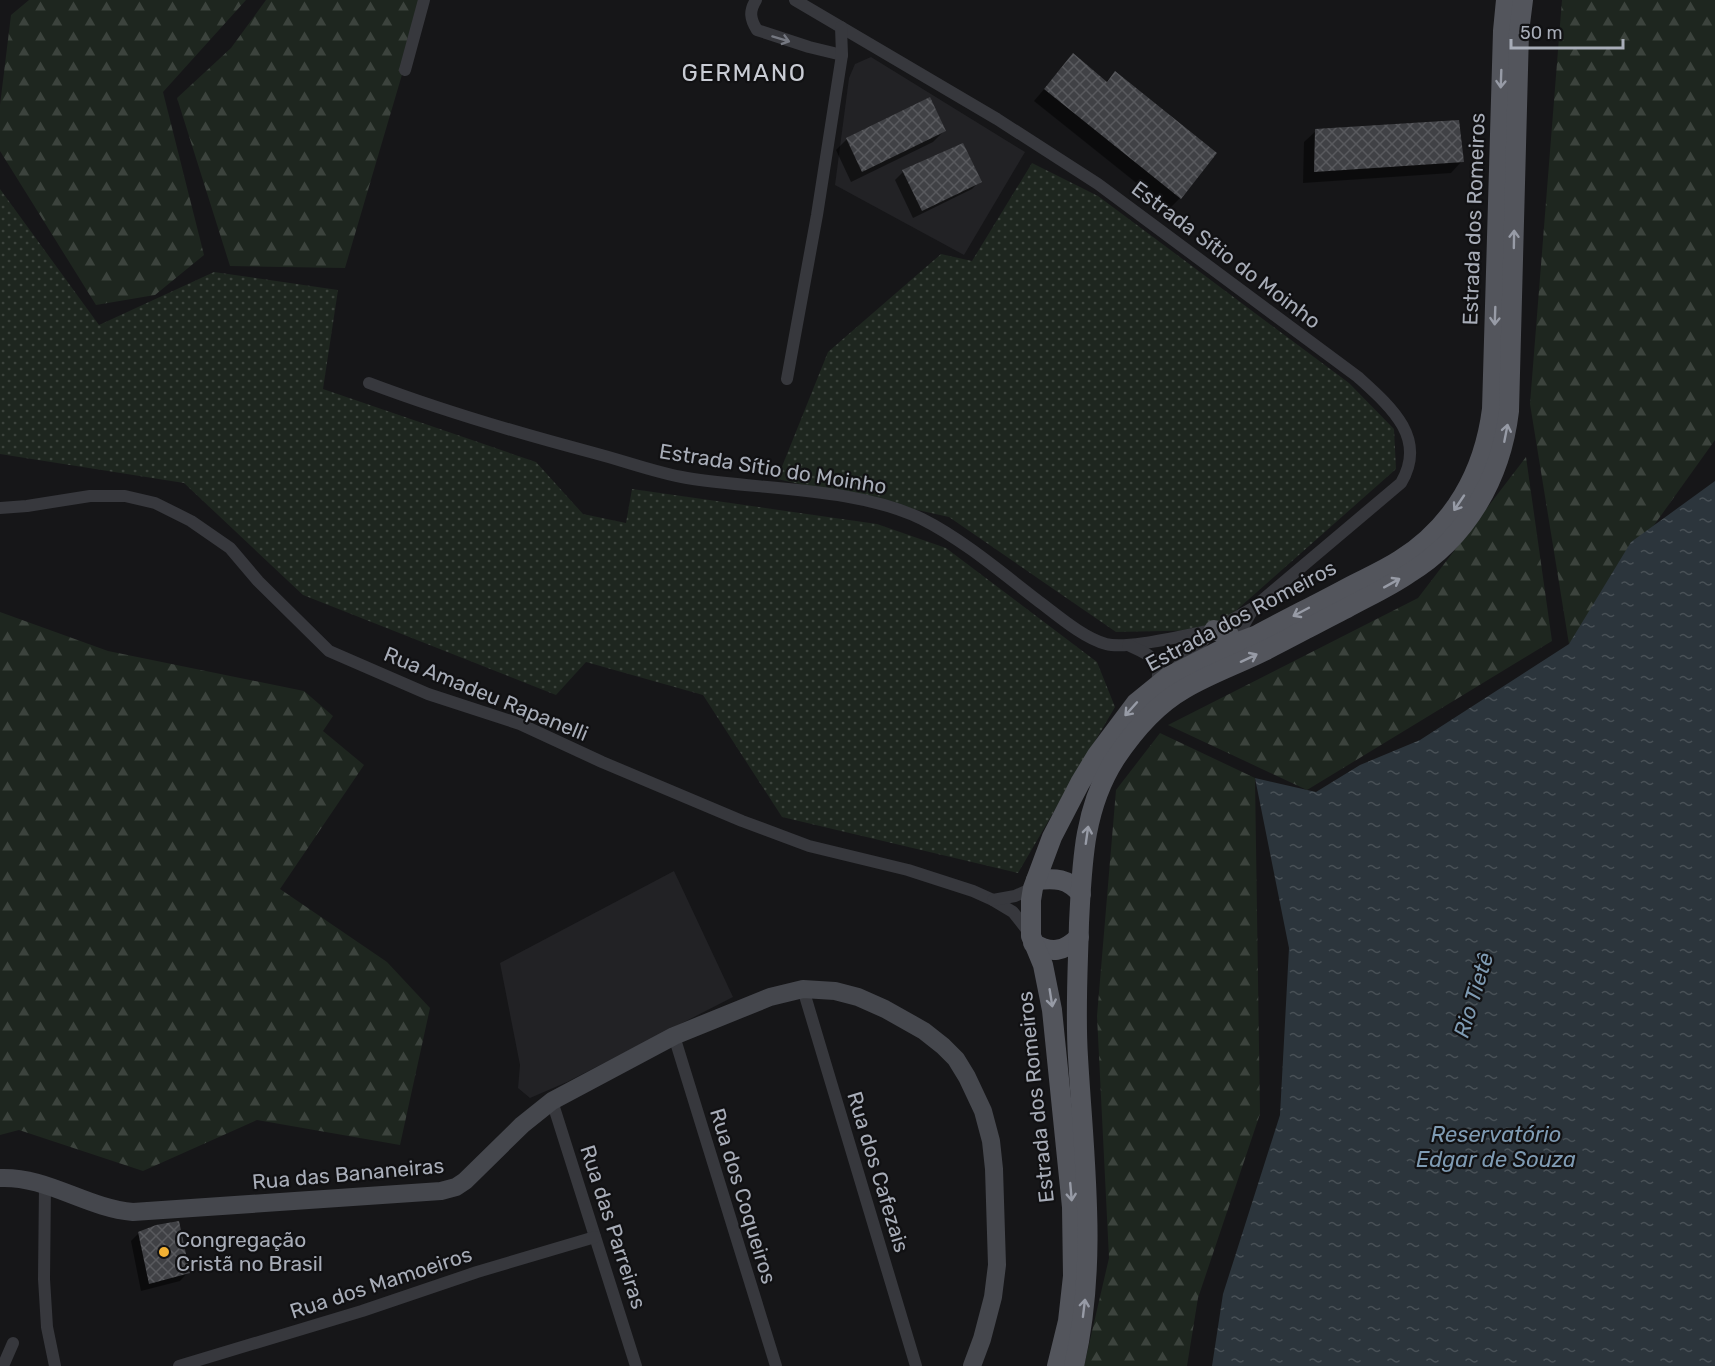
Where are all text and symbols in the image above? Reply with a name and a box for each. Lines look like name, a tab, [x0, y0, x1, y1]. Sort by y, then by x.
scale bar	[1511, 12, 1624, 50]
text: 50 m	[1520, 22, 1563, 44]
one-way arrow	[771, 34, 790, 45]
district label: GERMANO	[681, 59, 807, 87]
one-way arrow	[1496, 69, 1507, 89]
street label: Estrada dos Romeiros	[1457, 112, 1490, 326]
street label: Estrada Sítio do Moinho	[1127, 175, 1326, 334]
one-way arrow	[1508, 229, 1520, 249]
one-way arrow	[1489, 306, 1501, 326]
one-way arrow	[1501, 424, 1512, 443]
street label: Estrada Sítio do Moinho	[658, 438, 889, 499]
one-way arrow	[1453, 494, 1465, 510]
street label: Estrada dos Romeiros	[1141, 555, 1340, 676]
one-way arrow	[1383, 577, 1400, 589]
one-way arrow	[1292, 607, 1310, 618]
street label: Rua Amadeu Rapanelli	[380, 641, 592, 746]
one-way arrow	[1239, 652, 1257, 664]
one-way arrow	[1124, 701, 1138, 716]
one-way arrow	[1081, 826, 1092, 846]
water label: Rio Tietê	[1448, 949, 1499, 1041]
one-way arrow	[1045, 988, 1056, 1008]
street label: Estrada dos Romeiros	[1012, 990, 1059, 1204]
street label: Rua dos Cafezais	[842, 1088, 915, 1255]
street label: Rua dos Coqueiros	[705, 1105, 782, 1287]
water label: Reservatório Edgar de Souza	[1416, 1121, 1576, 1173]
street label: Rua das Parreiras	[575, 1142, 652, 1312]
street label: Rua das Bananeiras	[251, 1153, 445, 1194]
one-way arrow	[1066, 1182, 1077, 1202]
place label: Congregação Cristã no Brasil	[176, 1227, 323, 1276]
street label: Rua dos Mamoeiros	[287, 1241, 475, 1324]
marker: Congregação Cristã no Brasil	[157, 1245, 171, 1259]
one-way arrow	[1079, 1299, 1090, 1319]

